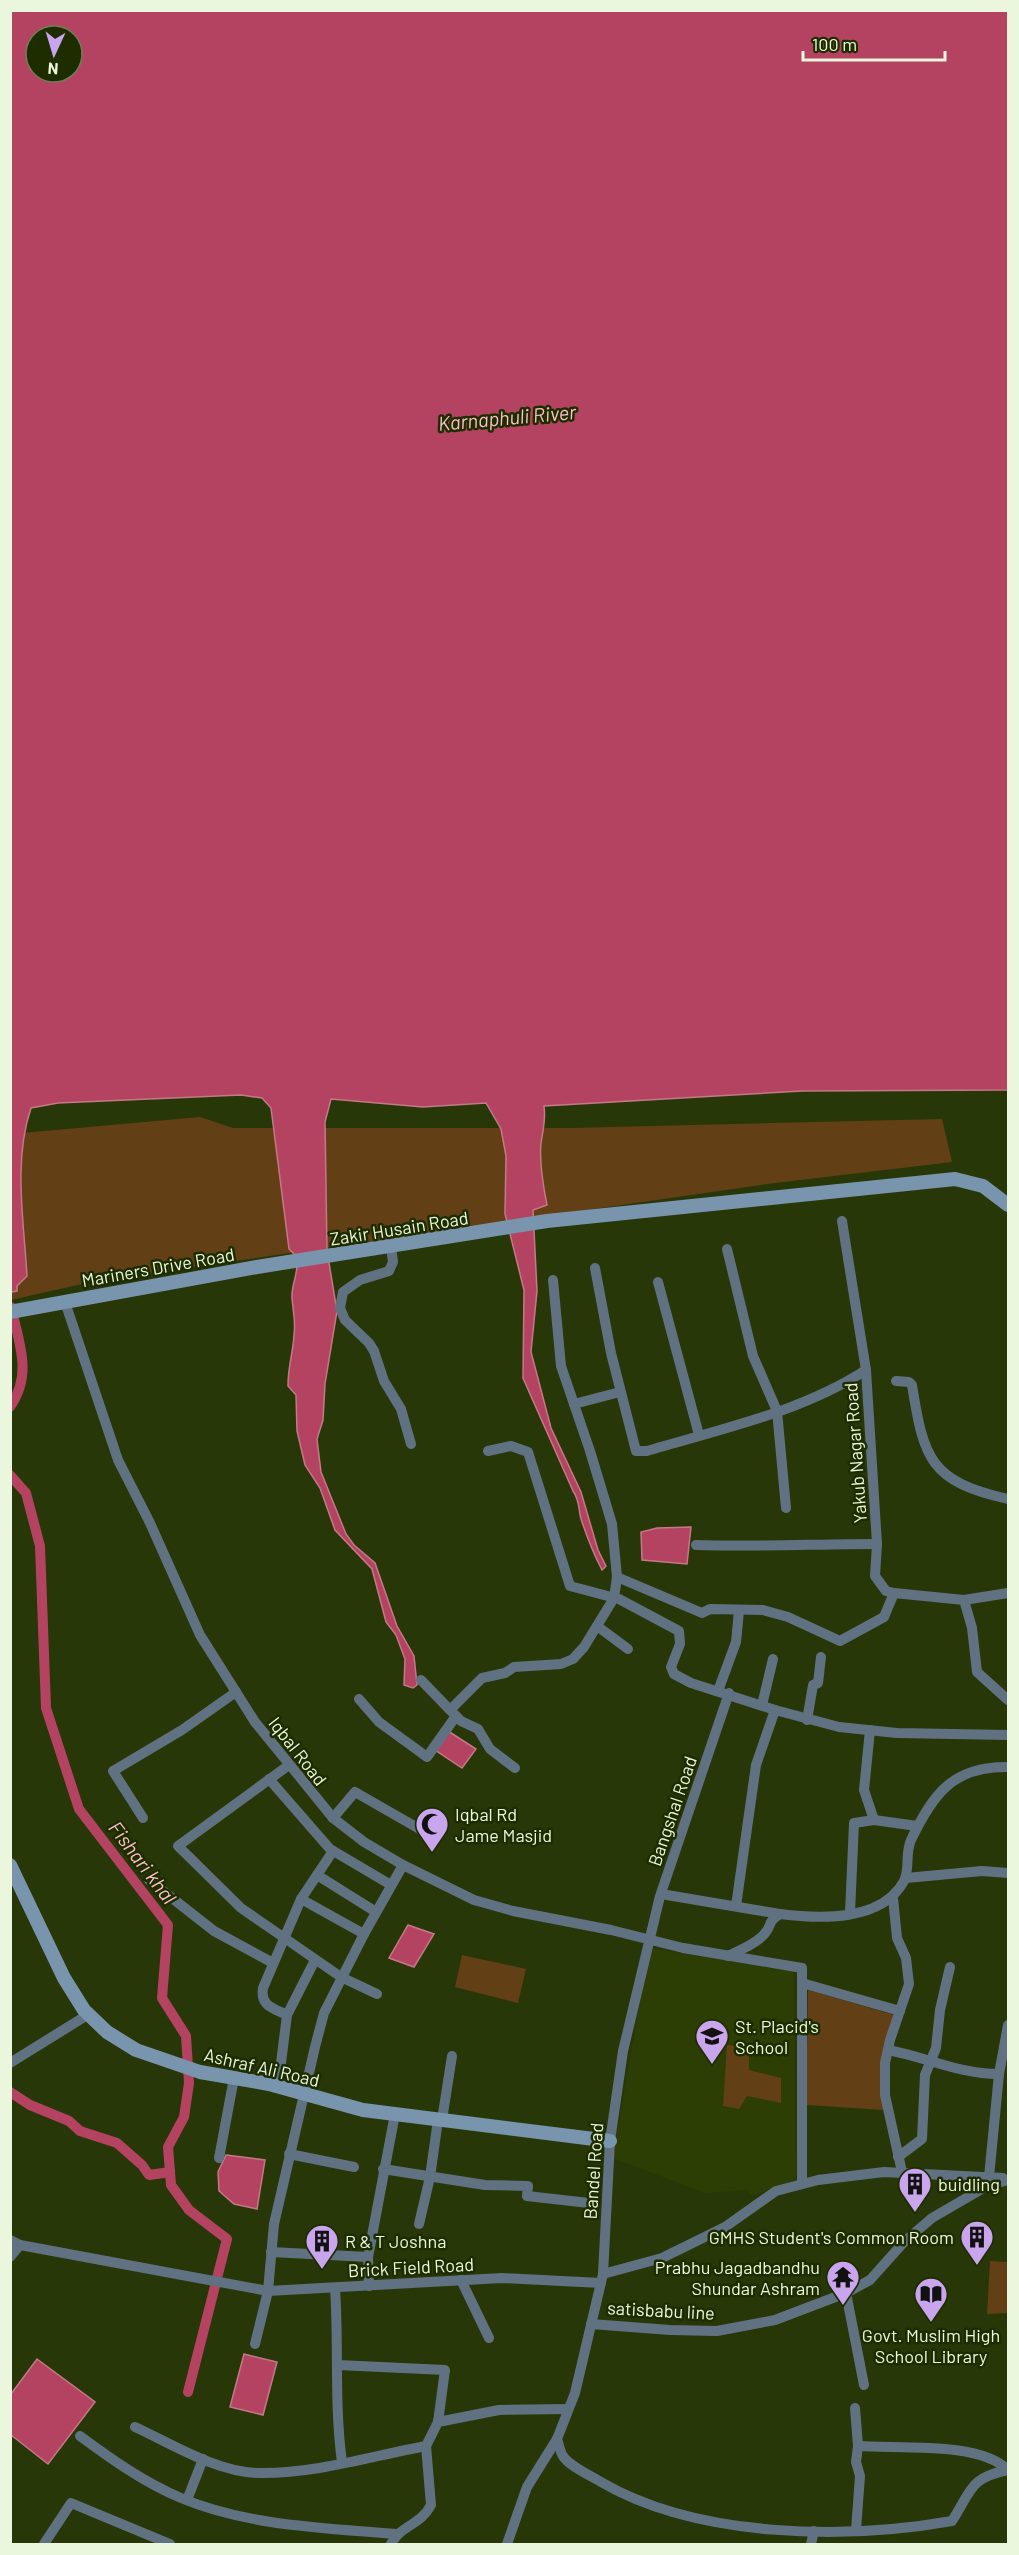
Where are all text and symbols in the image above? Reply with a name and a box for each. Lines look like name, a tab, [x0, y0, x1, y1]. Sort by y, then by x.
north arrow	[24, 24, 84, 84]
scale bar	[803, 24, 946, 62]
text: 100 m	[812, 33, 857, 55]
text: N	[47, 60, 59, 79]
water label: Karnaphuli River	[437, 399, 578, 435]
street label: Zakir Husain Road	[328, 1206, 470, 1250]
street label: Mariners Drive Road	[80, 1243, 236, 1291]
street label: Yakub Nagar Road	[839, 1382, 871, 1524]
street label: Iqbal Road	[264, 1712, 332, 1790]
street label: Bangshal Road	[643, 1753, 701, 1869]
place label: Iqbal Rd Jame Masjid	[455, 1803, 552, 1846]
mosque icon: Iqbal Rd Jame Masjid	[414, 1806, 450, 1853]
water label: Fishari khal	[104, 1816, 182, 1909]
place label: St. Placid's School	[735, 2015, 819, 2058]
school or university icon: St. Placid's School	[694, 2018, 730, 2065]
street label: Ashraf Ali Road	[202, 2043, 322, 2091]
street label: Bandel Road	[579, 2122, 607, 2220]
building icon: buidling	[897, 2166, 933, 2213]
place label: buidling	[938, 2173, 1000, 2195]
building icon: GMHS Student's Common Room	[959, 2219, 995, 2266]
building icon: R & T Joshna	[304, 2223, 340, 2270]
place label: GMHS Student's Common Room	[709, 2226, 954, 2248]
place label: R & T Joshna	[345, 2230, 446, 2252]
street label: Brick Field Road	[347, 2253, 475, 2281]
place label: Prabhu Jagadbandhu Shundar Ashram	[655, 2256, 820, 2299]
temple icon: Prabhu Jagadbandhu Shundar Ashram	[825, 2259, 861, 2306]
library icon: Govt. Muslim High School Library	[913, 2276, 949, 2323]
street label: satisbabu line	[607, 2296, 715, 2324]
place label: Govt. Muslim High School Library	[862, 2324, 1000, 2367]

